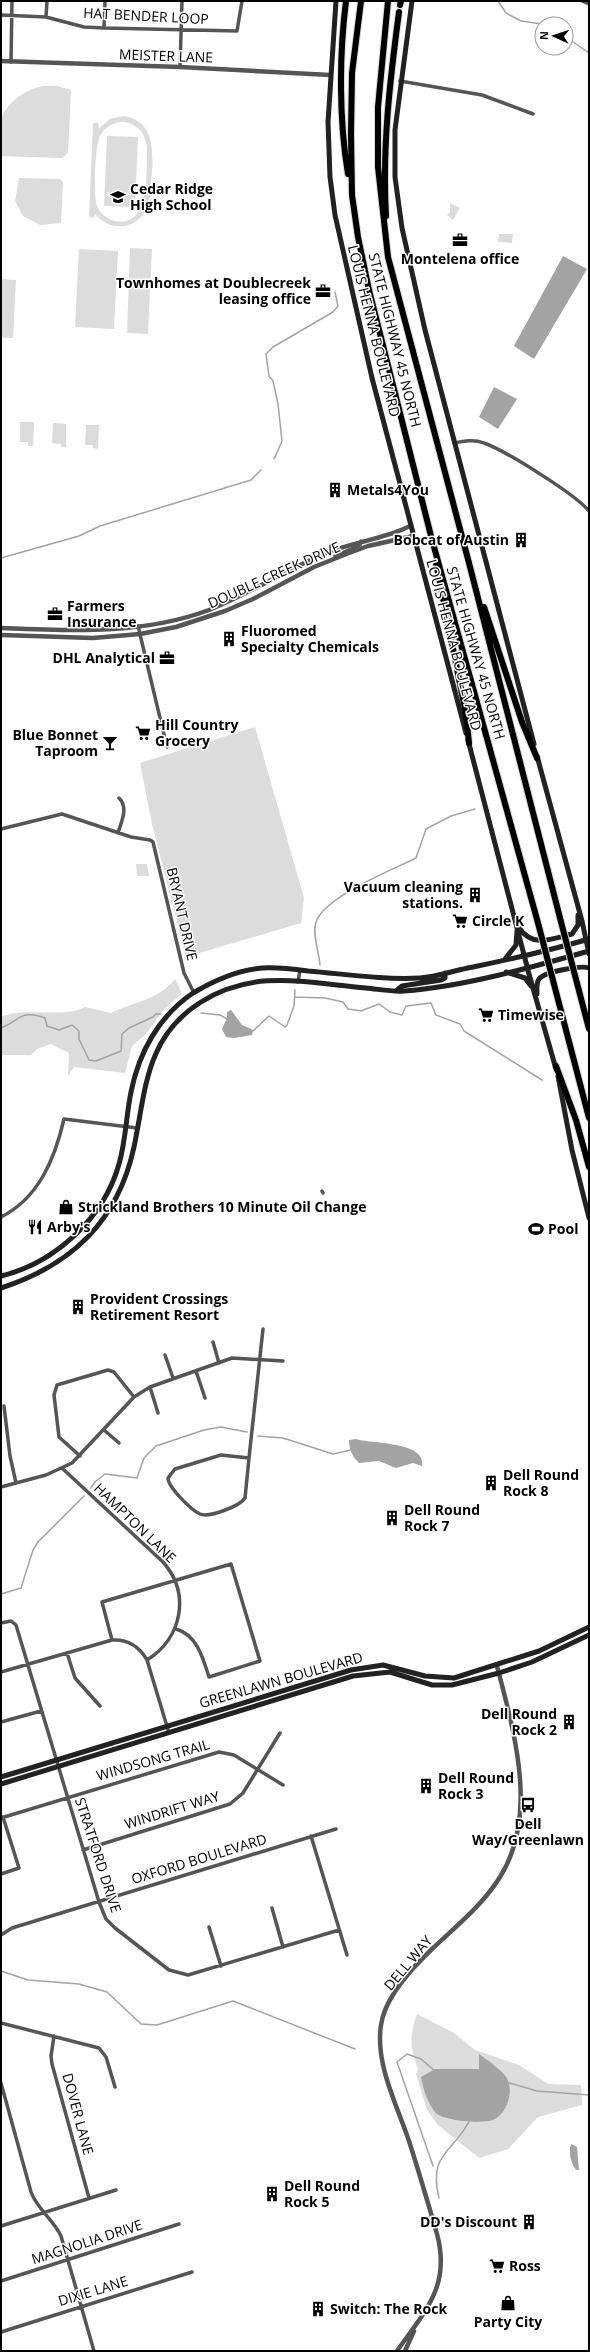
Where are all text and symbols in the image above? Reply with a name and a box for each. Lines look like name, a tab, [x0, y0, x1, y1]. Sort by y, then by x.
street label: HAT BENDER LOOP	[83, 3, 209, 28]
north arrow	[534, 16, 574, 56]
text: N	[536, 31, 551, 40]
street label: MEISTER LANE	[119, 44, 213, 67]
place label: Cedar Ridge High School	[130, 179, 213, 214]
school or university icon: Cedar Ridge High School	[109, 188, 127, 206]
office icon: Montelena office	[451, 231, 469, 249]
street label: LOUIS HENNA BOULEVARD	[344, 243, 405, 419]
place label: Montelena office	[401, 249, 519, 268]
street label: STATE HIGHWAY 45 NORTH	[365, 251, 426, 429]
place label: Townhomes at Doublecreek leasing office	[116, 273, 311, 308]
office icon: Townhomes at Doublecreek leasing office	[314, 282, 332, 300]
place label: Metals4You	[347, 480, 429, 499]
building icon: Metals4You	[326, 481, 344, 499]
place label: Bobcat of Austin	[394, 530, 509, 549]
building icon: Bobcat of Austin	[512, 531, 530, 549]
street label: DOUBLE CREEK DRIVE	[205, 537, 343, 612]
street label: LOUIS HENNA BOULEVARD	[422, 557, 487, 733]
street label: STATE HIGHWAY 45 NORTH	[443, 564, 510, 742]
place label: Farmers Insurance	[67, 596, 136, 631]
office icon: Farmers Insurance	[46, 605, 64, 623]
place label: Fluoromed Specialty Chemicals	[241, 621, 379, 656]
building icon: Fluoromed Specialty Chemicals	[220, 630, 238, 648]
place label: DHL Analytical	[53, 648, 155, 667]
office icon: DHL Analytical	[158, 649, 176, 667]
place label: Hill Country Grocery	[155, 715, 239, 750]
supermarket icon: Hill Country Grocery	[134, 724, 152, 742]
place label: Blue Bonnet Taproom	[12, 725, 98, 760]
bar icon: Blue Bonnet Taproom	[101, 734, 119, 752]
street label: BRYANT DRIVE	[163, 865, 202, 962]
place label: Vacuum cleaning stations.	[344, 877, 463, 912]
building icon: Vacuum cleaning stations.	[466, 886, 484, 904]
place label: Circle K	[472, 911, 525, 930]
supermarket icon: Circle K	[451, 912, 469, 930]
place label: Timewise	[498, 1005, 564, 1024]
supermarket icon: Timewise	[477, 1006, 495, 1024]
place label: Strickland Brothers 10 Minute Oil Change	[78, 1197, 366, 1216]
shop icon: Strickland Brothers 10 Minute Oil Change	[57, 1198, 75, 1216]
place label: Arby's	[47, 1217, 91, 1236]
restaurant icon: Arby's	[26, 1218, 44, 1236]
place label: Pool	[548, 1219, 578, 1238]
sports icon: Pool	[527, 1220, 545, 1238]
place label: Provident Crossings Retirement Resort	[90, 1289, 228, 1324]
building icon: Provident Crossings Retirement Resort	[69, 1298, 87, 1316]
place label: Dell Round Rock 8	[503, 1465, 579, 1500]
building icon: Dell Round Rock 8	[482, 1474, 500, 1492]
street label: HAMPTON LANE	[90, 1478, 181, 1567]
place label: Dell Round Rock 7	[404, 1500, 480, 1535]
building icon: Dell Round Rock 7	[383, 1509, 401, 1527]
street label: GREENLAWN BOULEVARD	[197, 1647, 365, 1712]
place label: Dell Round Rock 2	[481, 1704, 557, 1739]
building icon: Dell Round Rock 2	[560, 1713, 578, 1731]
street label: WINDSONG TRAIL	[94, 1734, 212, 1785]
place label: Dell Round Rock 3	[438, 1768, 514, 1803]
building icon: Dell Round Rock 3	[417, 1777, 435, 1795]
street label: WINDRIFT WAY	[122, 1786, 222, 1833]
street label: STRATFORD DRIVE	[71, 1795, 126, 1915]
bus stop icon: Dell Way/Greenlawn	[519, 1796, 537, 1814]
place label: Dell Way/Greenlawn	[472, 1814, 584, 1849]
street label: OXFORD BOULEVARD	[129, 1829, 269, 1888]
street label: DELL WAY	[379, 1931, 436, 1994]
street label: DOVER LANE	[58, 2071, 99, 2157]
place label: Dell Round Rock 5	[284, 2176, 360, 2211]
building icon: Dell Round Rock 5	[263, 2185, 281, 2203]
place label: DD's Discount	[420, 2212, 517, 2231]
building icon: DD's Discount	[520, 2213, 538, 2231]
street label: MAGNOLIA DRIVE	[29, 2215, 145, 2268]
place label: Ross	[509, 2256, 541, 2275]
supermarket icon: Ross	[488, 2257, 506, 2275]
street label: DIXIE LANE	[56, 2271, 130, 2310]
shop icon: Party City	[499, 2294, 517, 2312]
place label: Switch: The Rock	[330, 2299, 447, 2318]
building icon: Switch: The Rock	[309, 2300, 327, 2318]
place label: Party City	[474, 2312, 542, 2331]

